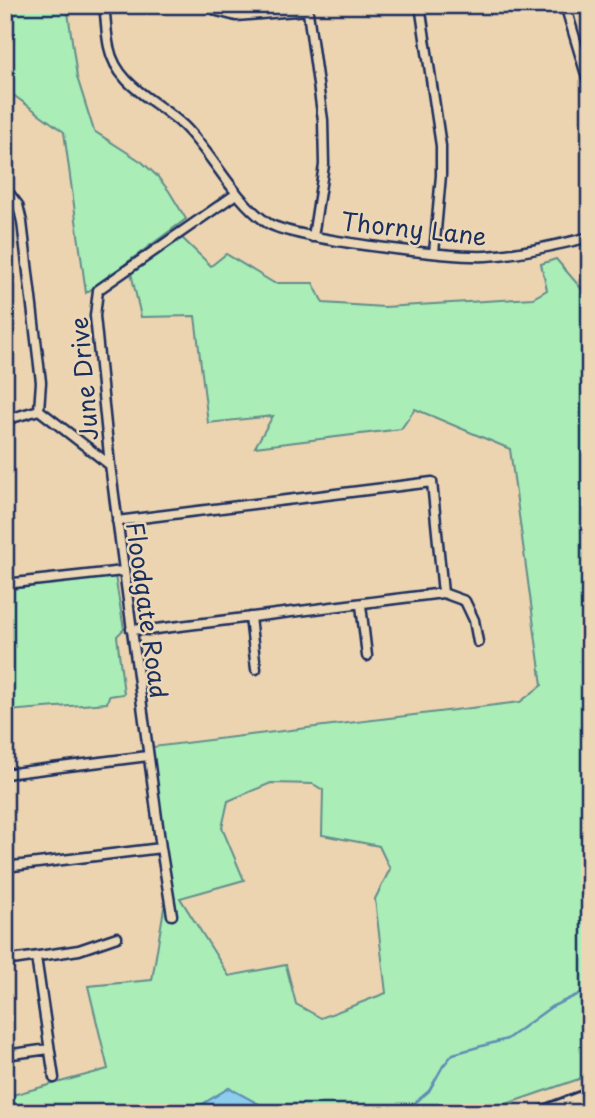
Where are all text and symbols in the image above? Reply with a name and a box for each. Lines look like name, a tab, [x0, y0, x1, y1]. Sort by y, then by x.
street label: Thorny Lane	[339, 202, 489, 254]
street label: June Drive	[60, 316, 106, 442]
street label: Floodgate Road	[118, 519, 178, 701]

